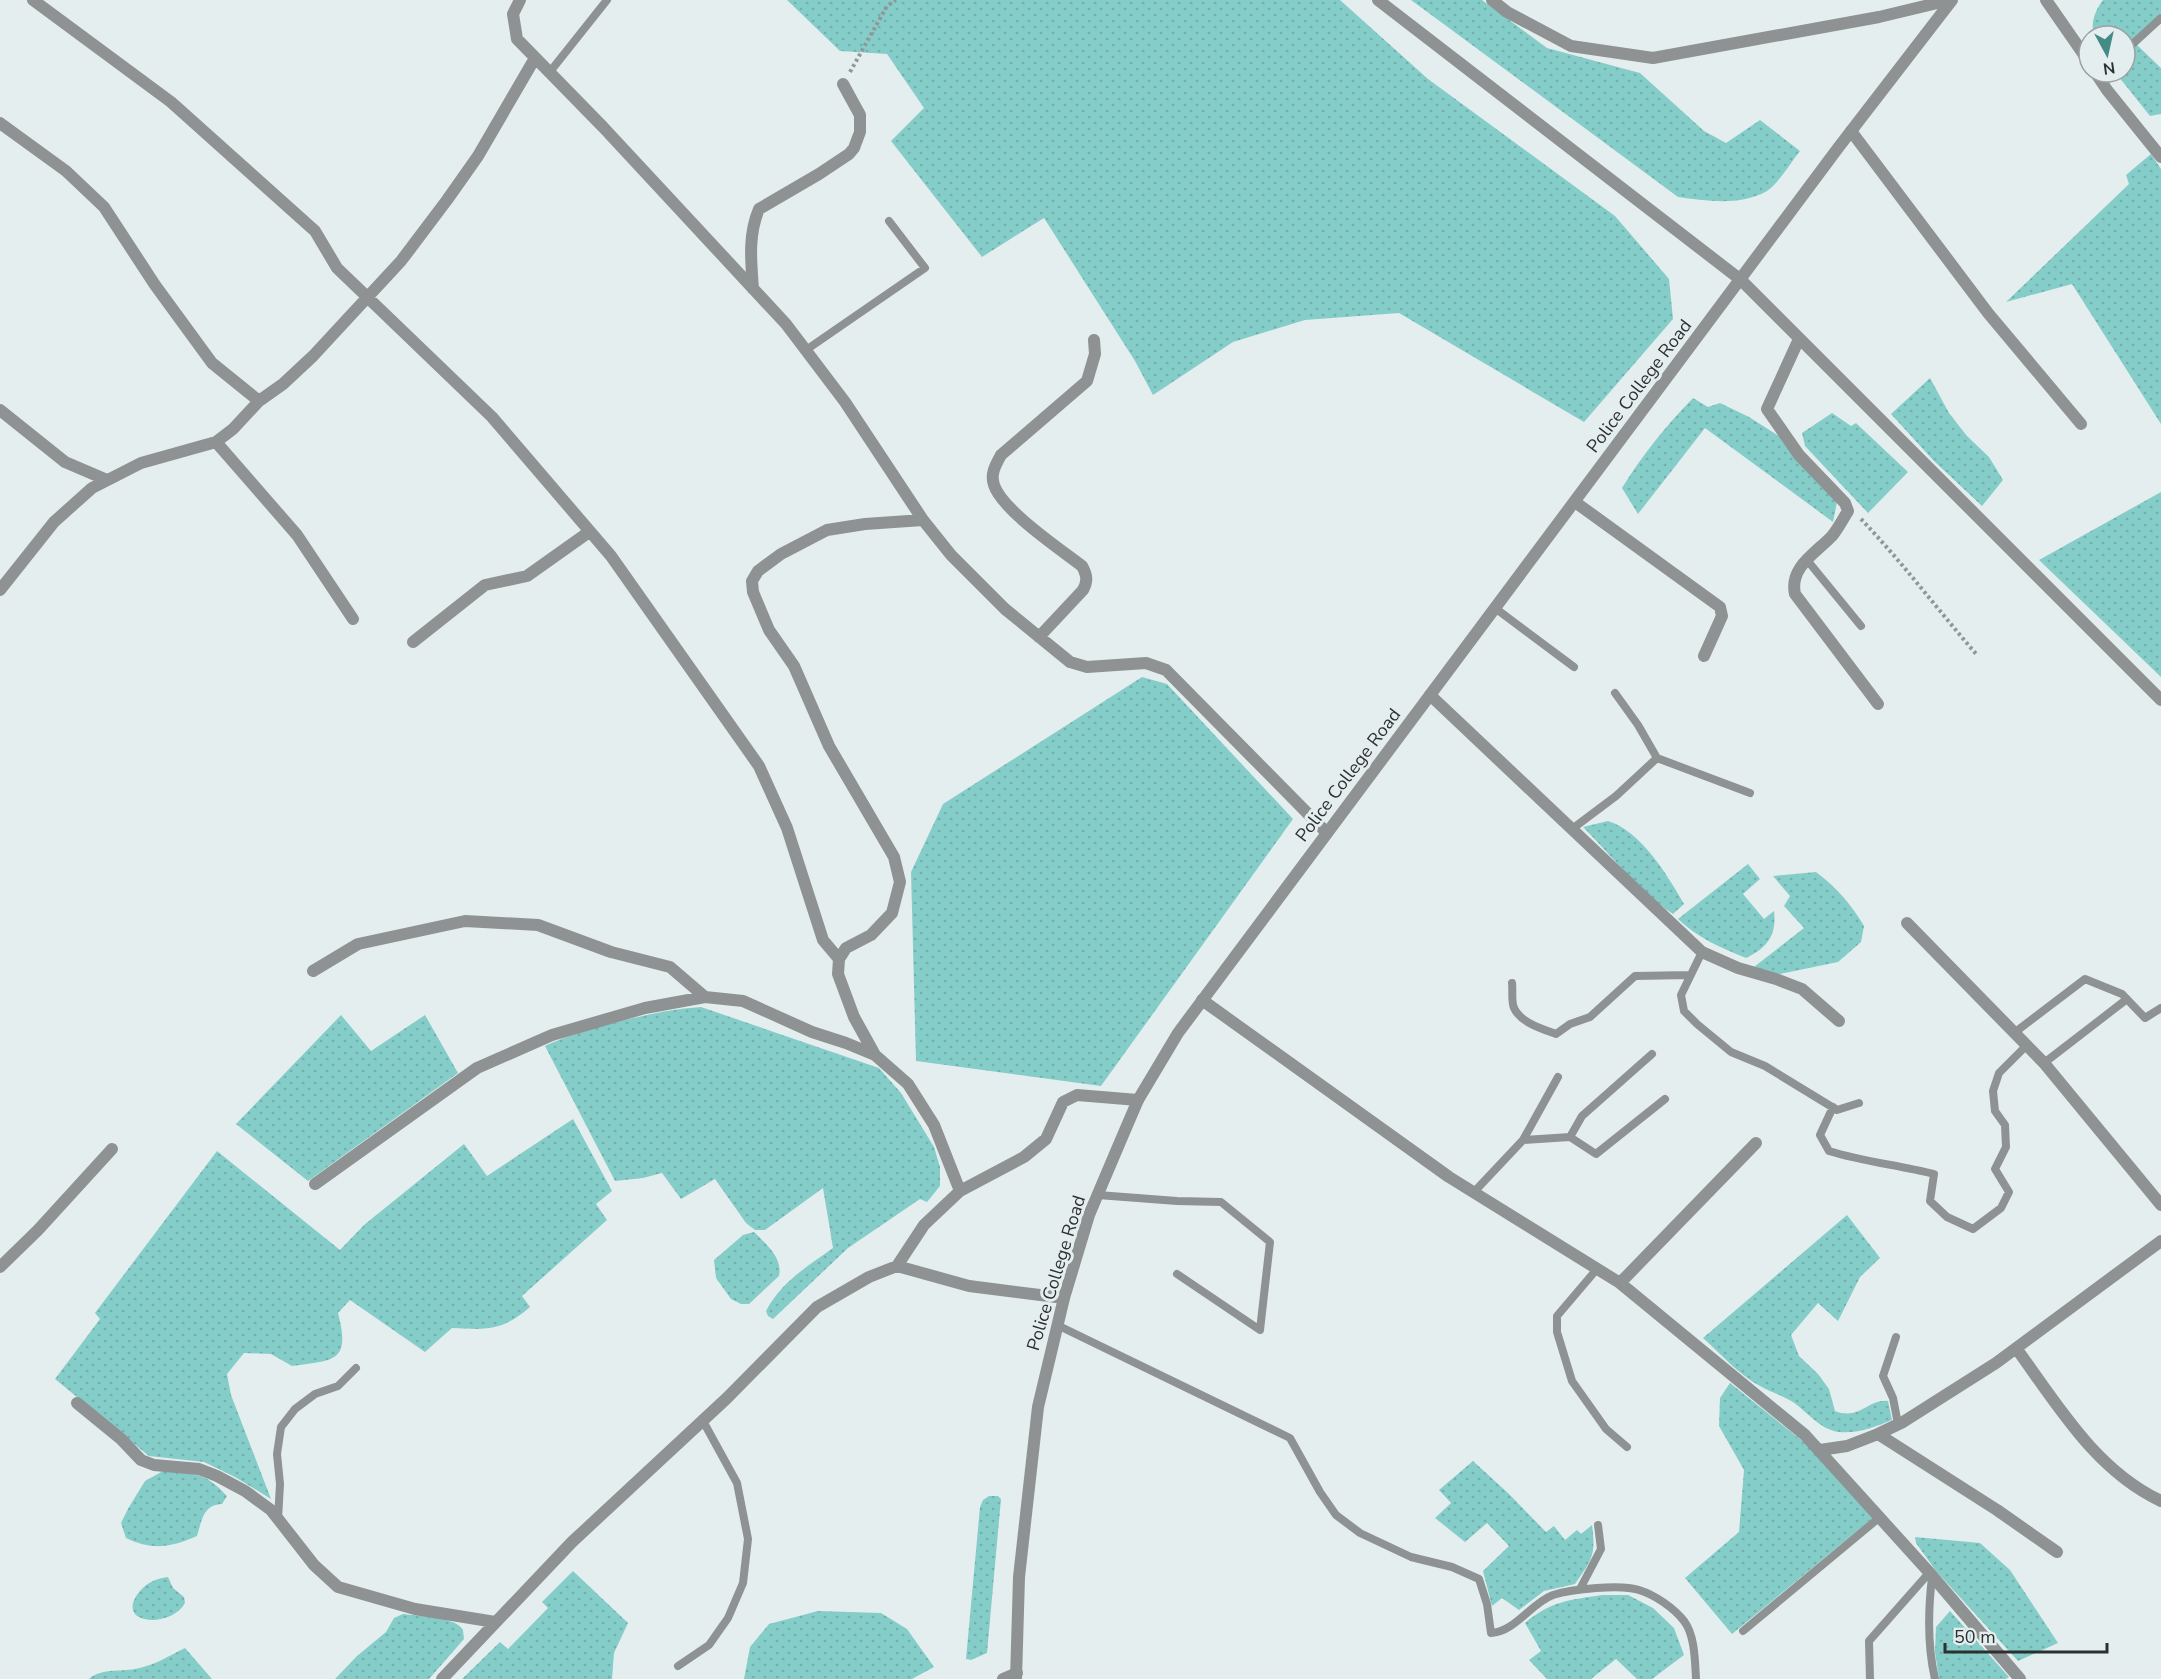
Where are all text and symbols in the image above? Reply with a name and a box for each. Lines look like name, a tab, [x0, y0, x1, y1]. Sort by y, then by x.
north arrow	[2077, 24, 2137, 84]
text: N	[2101, 56, 2116, 80]
street label: Police College Road	[1581, 314, 1697, 458]
street label: Police College Road	[1290, 703, 1406, 847]
street label: Police College Road	[1021, 1192, 1091, 1354]
scale bar	[1945, 1616, 2107, 1654]
text: 50 m	[1954, 1625, 1996, 1649]

